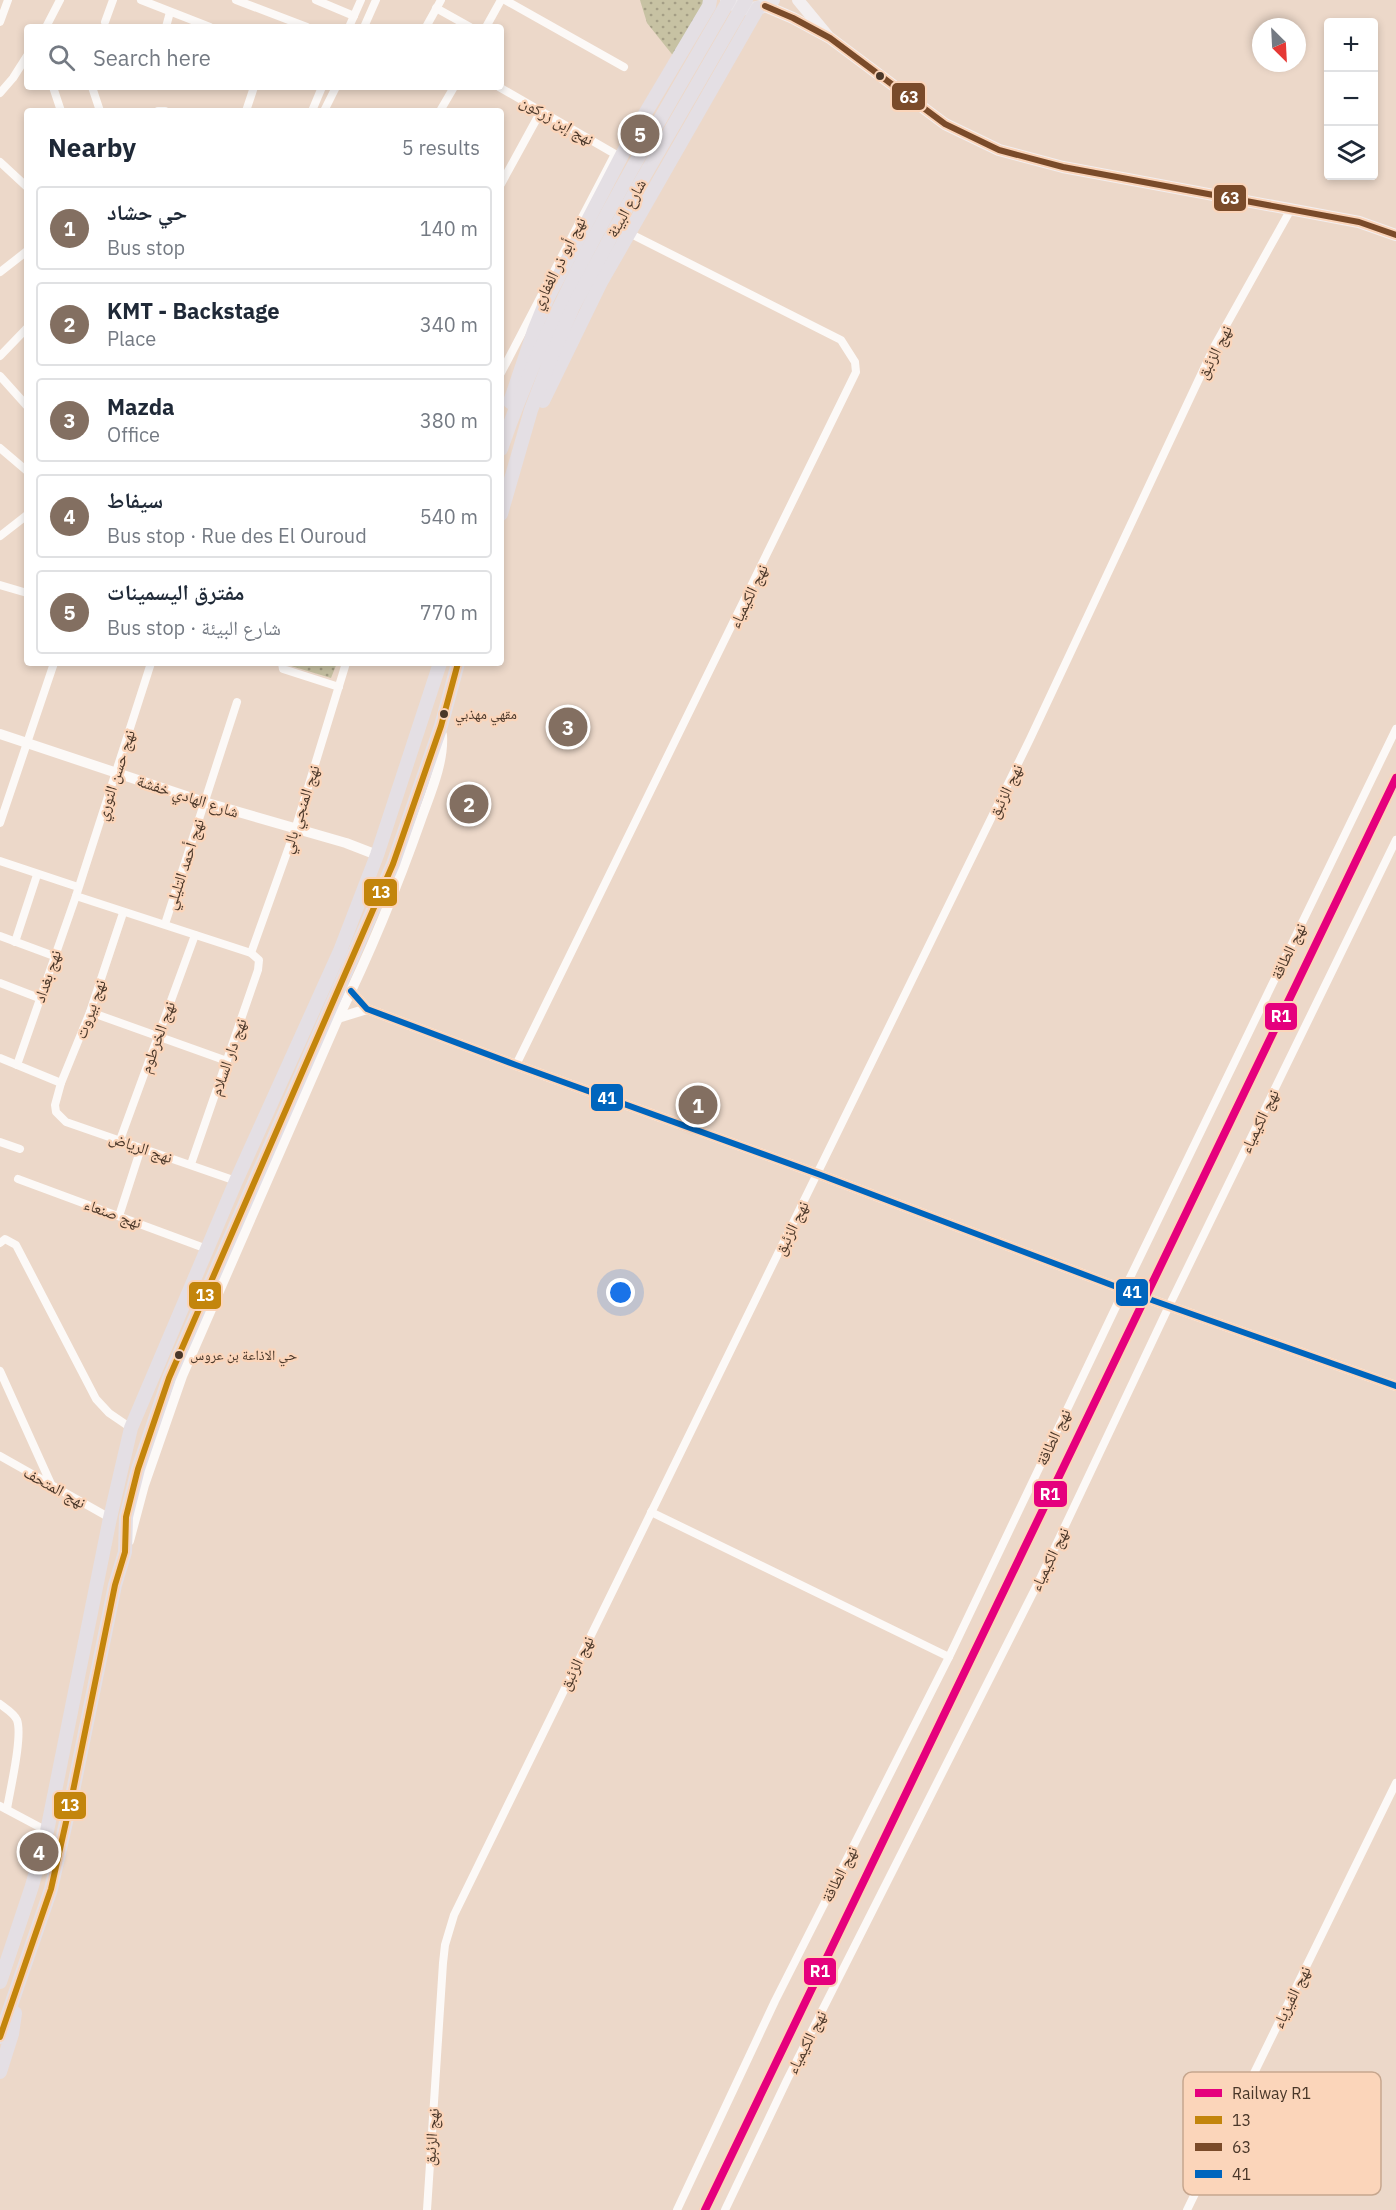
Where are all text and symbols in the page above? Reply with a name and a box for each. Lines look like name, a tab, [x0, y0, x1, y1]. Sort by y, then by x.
north arrow	[1252, 18, 1306, 72]
map controls	[1324, 18, 1378, 180]
button: +	[1324, 18, 1378, 72]
search box	[24, 24, 504, 90]
icon: search	[45, 41, 78, 74]
text: Search here	[93, 43, 211, 72]
unlabelled marker	[874, 70, 886, 82]
button: −	[1324, 72, 1378, 126]
line badge: 63	[891, 82, 926, 111]
text: 63	[899, 87, 919, 107]
street label: نهج إبن زركون	[516, 91, 598, 150]
pin: 5	[620, 112, 660, 156]
button: layers	[1324, 126, 1378, 180]
text: Nearby	[48, 130, 136, 164]
text: 5 results	[402, 134, 480, 161]
street label: شارع البيئة	[602, 175, 651, 241]
line badge: 63	[1213, 184, 1247, 212]
text: 63	[1220, 188, 1240, 208]
text: حي حشاد	[107, 197, 187, 226]
street label: نهج أبو ذر الغفاري	[526, 213, 593, 314]
text: 1	[64, 215, 76, 242]
text: 140 m	[420, 215, 478, 242]
text: Bus stop	[107, 234, 185, 261]
text: KMT - Backstage	[107, 296, 280, 325]
text: 2	[64, 311, 76, 338]
text: 340 m	[420, 311, 478, 338]
street label: نهج الزئبق	[1192, 322, 1237, 383]
text: Place	[107, 325, 156, 352]
text: Mazda	[107, 392, 175, 421]
text: 3	[64, 407, 76, 434]
text: 380 m	[420, 407, 478, 434]
text: Office	[107, 421, 160, 448]
text: سيفاط	[107, 485, 163, 514]
text: 4	[64, 503, 76, 530]
text: 540 m	[420, 503, 478, 530]
text: Bus stop · Rue des El Ouroud	[107, 522, 367, 549]
street label: نهج الكيمياء	[724, 561, 773, 632]
text: مفترق اليسمينات	[107, 577, 244, 606]
text: 5	[64, 599, 76, 626]
text: 770 m	[420, 599, 478, 626]
text: Bus stop · شارع البيئة	[107, 614, 281, 641]
pin: 3	[548, 704, 588, 750]
place label: مقهي مهذبي	[455, 705, 517, 726]
marker: مقهي مهذبي	[438, 708, 450, 720]
street label: نهج حسن النوري	[91, 727, 142, 824]
street label: نهج الزئبق	[983, 761, 1028, 822]
street label: نهج المنجي بالي	[276, 762, 327, 857]
street label: شارع الهادي خفشة	[134, 770, 242, 825]
pin: 2	[450, 782, 488, 826]
street label: نهج أحمد التليلي	[160, 816, 211, 913]
line badge: 13	[363, 878, 398, 907]
text: 13	[371, 882, 391, 902]
street label: نهج الطاقة	[1266, 920, 1311, 983]
street label: نهج بغداد	[29, 947, 66, 1005]
street label: نهج بيروت	[70, 977, 111, 1042]
street label: نهج الخرطوم	[135, 998, 180, 1076]
line badge: R1	[1264, 1002, 1298, 1031]
text: R1	[1271, 1006, 1292, 1026]
street label: نهج دار السلام	[205, 1016, 252, 1099]
pin: 1	[678, 1082, 718, 1128]
line badge: 41	[590, 1083, 624, 1112]
street label: نهج الكيمياء	[1235, 1086, 1284, 1157]
text: 41	[597, 1088, 617, 1108]
street label: نهج الرياض	[106, 1127, 175, 1168]
street label: نهج صنعاء	[81, 1193, 145, 1234]
street label: نهج الزئبق	[769, 1198, 814, 1259]
your location	[606, 1278, 635, 1307]
line badge: 41	[1115, 1278, 1149, 1307]
line badge: 13	[188, 1281, 222, 1310]
text: 41	[1122, 1282, 1142, 1302]
text: 13	[195, 1285, 215, 1305]
place label: حي الاذاعة بن عروس	[190, 1346, 297, 1367]
marker: حي الاذاعة بن عروس	[173, 1349, 185, 1361]
street label: نهج الطاقة	[1031, 1405, 1076, 1469]
street label: نهج المتحف	[20, 1462, 90, 1513]
line badge: R1	[1033, 1480, 1068, 1508]
text: R1	[1040, 1484, 1061, 1504]
street label: نهج الكيمياء	[1025, 1524, 1074, 1595]
street label: نهج الزئبق	[554, 1633, 599, 1694]
line badge: 13	[53, 1791, 87, 1820]
text: 13	[60, 1795, 80, 1815]
pin: 4	[20, 1830, 58, 1874]
street label: نهج الطاقة	[816, 1843, 862, 1906]
line badge: R1	[803, 1957, 837, 1986]
text: R1	[810, 1961, 831, 1981]
street label: نهج الفيزياء	[1267, 1962, 1316, 2032]
street label: نهج الكيمياء	[782, 2007, 831, 2078]
legend	[1183, 2072, 1381, 2195]
text: Railway R1	[1232, 2083, 1311, 2103]
street label: نهج الزئبق	[419, 2107, 444, 2167]
text: 13	[1232, 2110, 1251, 2130]
text: 63	[1232, 2137, 1251, 2157]
text: 41	[1232, 2164, 1251, 2184]

